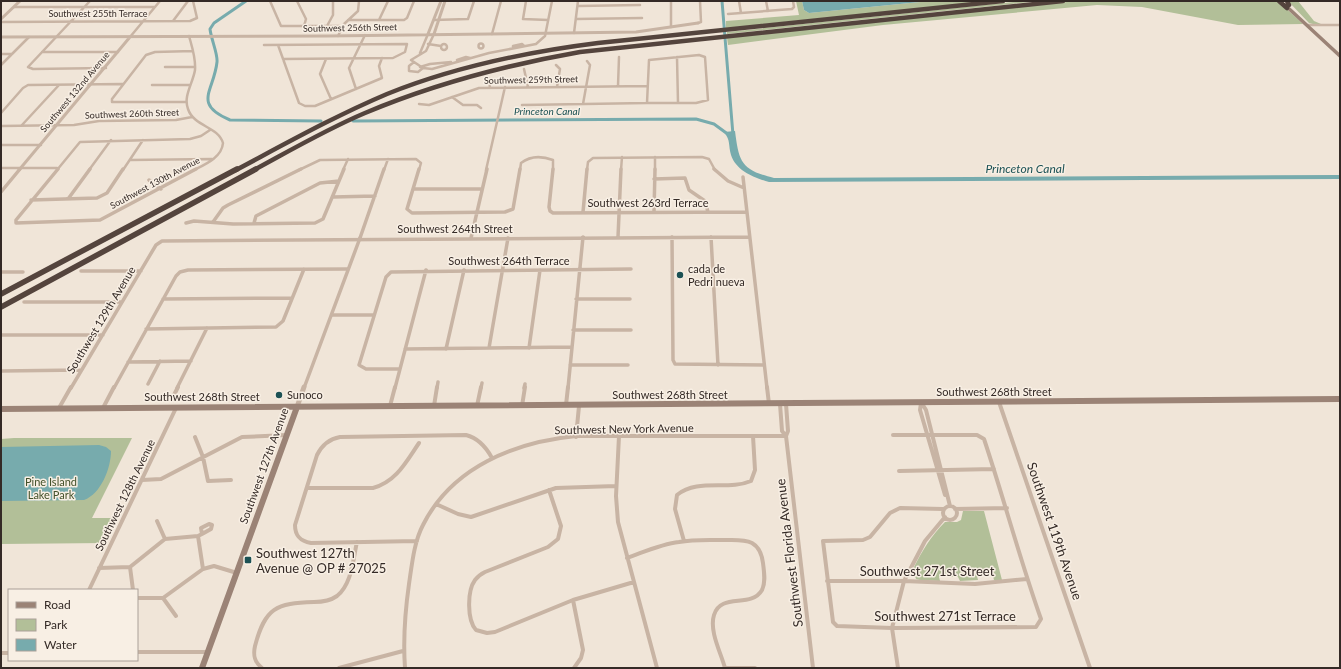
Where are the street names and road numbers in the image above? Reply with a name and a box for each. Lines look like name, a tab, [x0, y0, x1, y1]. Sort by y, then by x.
street label: Southwest 255th Terrace	[48, 8, 148, 19]
street label: Southwest 256th Street	[303, 21, 398, 34]
street label: Southwest 132nd Avenue	[38, 49, 112, 134]
street label: Southwest 259th Street	[484, 73, 579, 86]
street label: Southwest 260th Street	[85, 106, 180, 121]
street label: Southwest 130th Avenue	[108, 154, 202, 211]
street label: Southwest 263rd Terrace	[587, 196, 709, 209]
street label: Southwest 264th Street	[397, 222, 513, 235]
street label: Southwest 264th Terrace	[448, 254, 570, 267]
street label: Southwest 129th Avenue	[63, 264, 138, 376]
street label: Southwest 268th Street	[936, 385, 1052, 398]
street label: Southwest 268th Street	[612, 388, 728, 401]
street label: Southwest 268th Street	[144, 390, 260, 403]
street label: Southwest 127th Avenue	[237, 406, 291, 526]
street label: Southwest New York Avenue	[554, 421, 694, 436]
street label: Southwest 128th Avenue	[92, 437, 157, 553]
street label: Southwest 119th Avenue	[1024, 460, 1086, 602]
street label: Southwest Florida Avenue	[772, 478, 806, 628]
street label: Southwest 271st Street	[860, 563, 995, 579]
street label: Southwest 271st Terrace	[874, 608, 1016, 624]

